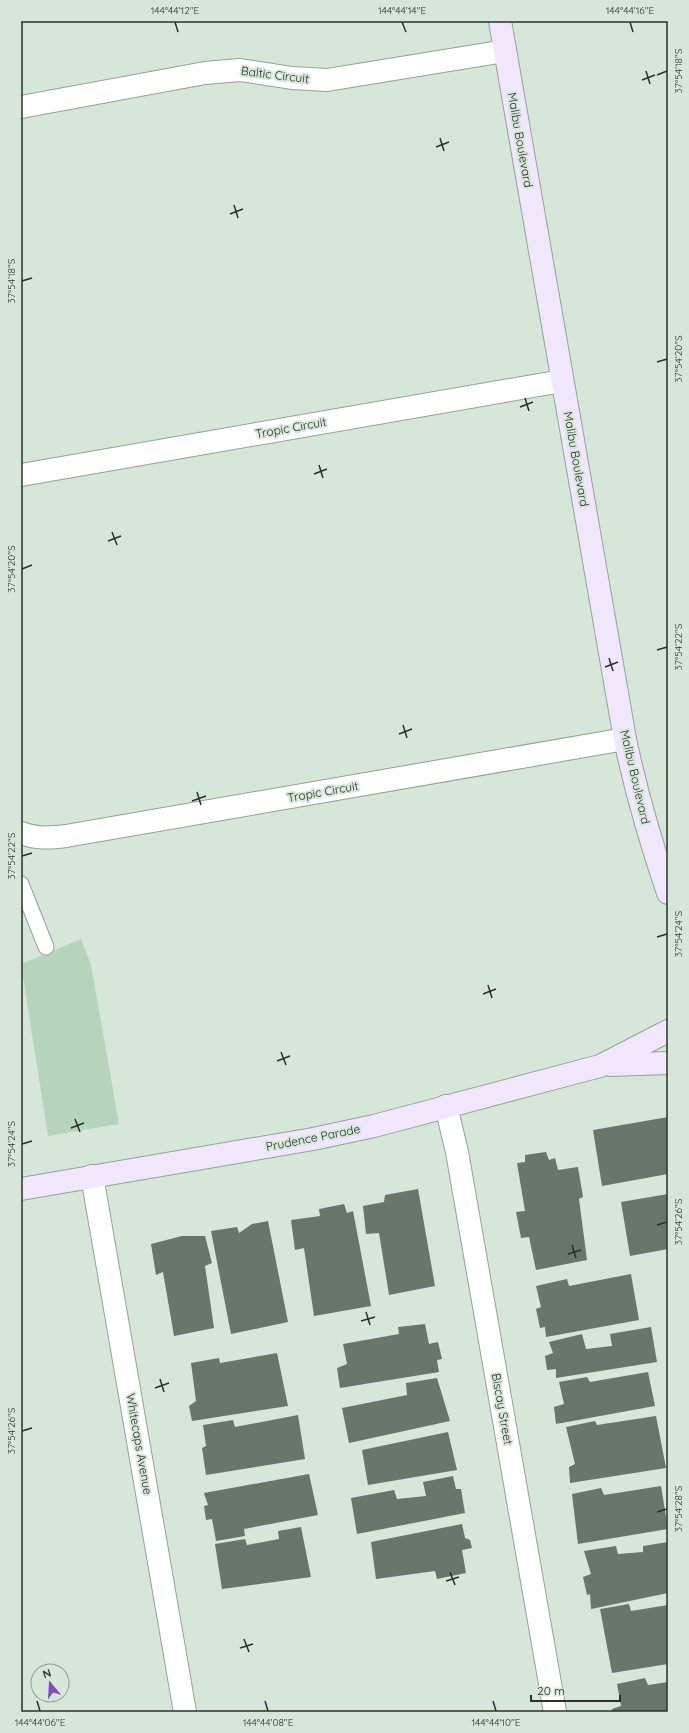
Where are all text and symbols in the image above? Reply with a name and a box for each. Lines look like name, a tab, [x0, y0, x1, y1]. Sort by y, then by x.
text: 144°44'12"E	[151, 4, 200, 17]
text: 144°44'14"E	[378, 4, 426, 17]
text: 144°44'16"E	[606, 4, 655, 17]
text: 37°54'18"S	[672, 48, 685, 93]
street label: Baltic Circuit	[240, 63, 310, 86]
street label: Malibu Boulevard	[505, 91, 536, 189]
text: 37°54'18"S	[5, 258, 18, 303]
text: 37°54'20"S	[672, 335, 685, 383]
street label: Malibu Boulevard	[561, 410, 592, 508]
street label: Tropic Circuit	[254, 414, 328, 441]
text: 37°54'20"S	[5, 545, 18, 593]
text: 37°54'22"S	[672, 623, 685, 670]
street label: Malibu Boulevard	[617, 728, 654, 826]
street label: Tropic Circuit	[286, 778, 360, 805]
text: 37°54'22"S	[5, 832, 18, 879]
text: 37°54'24"S	[672, 910, 685, 957]
text: 37°54'24"S	[5, 1120, 18, 1167]
street label: Prudence Parade	[264, 1121, 362, 1154]
text: 37°54'26"S	[672, 1198, 685, 1245]
street label: Biscay Street	[489, 1372, 516, 1446]
street label: Whitecaps Avenue	[123, 1392, 156, 1496]
text: 37°54'26"S	[5, 1407, 18, 1454]
text: 37°54'28"S	[672, 1485, 685, 1532]
north arrow	[30, 1663, 70, 1703]
text: N	[41, 1666, 53, 1681]
scale bar	[531, 1677, 620, 1703]
text: 20 m	[537, 1683, 565, 1698]
text: 144°44'06"E	[15, 1716, 66, 1729]
text: 144°44'08"E	[243, 1716, 294, 1729]
text: 144°44'10"E	[471, 1716, 521, 1729]

